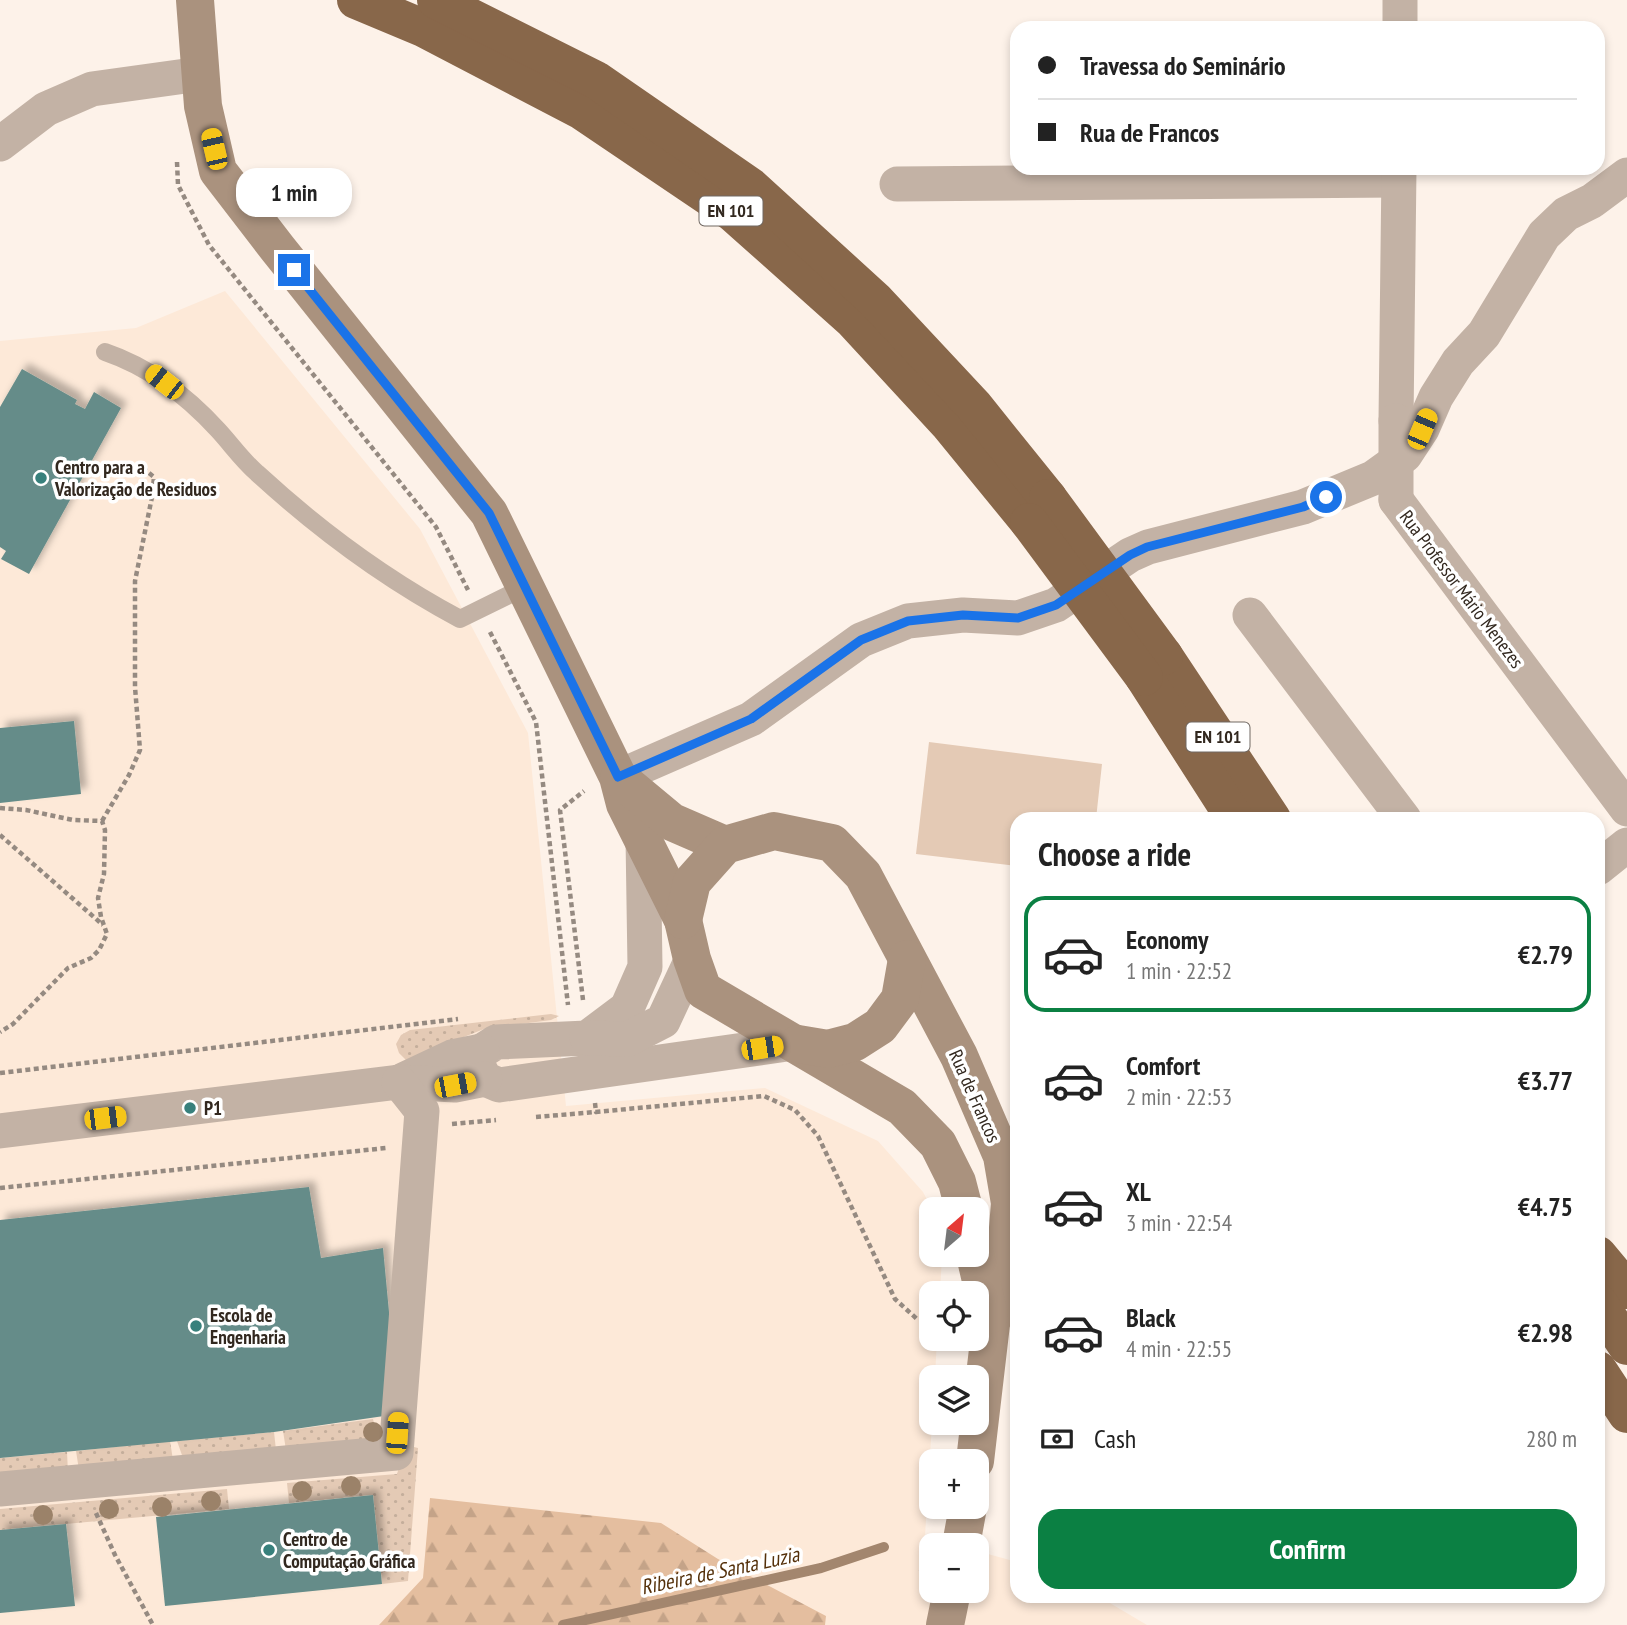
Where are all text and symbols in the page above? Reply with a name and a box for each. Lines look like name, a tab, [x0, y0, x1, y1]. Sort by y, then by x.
text: Travessa do Seminário	[1080, 49, 1286, 82]
text: Rua de Francos	[1080, 116, 1219, 149]
car	[200, 126, 229, 172]
callout: 1 min	[236, 168, 352, 218]
text: 1 min	[271, 178, 317, 207]
road number: EN 101	[700, 196, 762, 226]
route end	[278, 254, 310, 286]
car	[141, 361, 188, 403]
car	[1405, 406, 1440, 452]
place label: Centro para a Valorização de Residuos	[54, 455, 217, 501]
marker: Centro para a Valorização de Residuos	[33, 470, 49, 486]
route start	[1310, 481, 1342, 513]
street label: Rua Professor Mário Menezes	[1395, 505, 1529, 673]
road number: EN 101	[1186, 722, 1250, 752]
text: Choose a ride	[1038, 833, 1191, 875]
icon: car	[1042, 923, 1105, 986]
text: Economy	[1126, 923, 1208, 956]
text: €2.79	[1518, 938, 1573, 971]
text: 1 min · 22:52	[1126, 956, 1232, 985]
car	[740, 1034, 785, 1062]
street label: Rua de Francos	[944, 1046, 1006, 1146]
icon: car	[1042, 1049, 1105, 1112]
text: Comfort	[1126, 1049, 1200, 1082]
text: €3.77	[1518, 1064, 1573, 1097]
car	[433, 1071, 478, 1099]
text: 2 min · 22:53	[1126, 1082, 1232, 1111]
place label: P1	[204, 1096, 222, 1120]
marker: P1	[182, 1100, 198, 1116]
car	[83, 1105, 128, 1131]
icon: car	[1042, 1175, 1105, 1238]
text: XL	[1126, 1175, 1151, 1208]
text: €4.75	[1518, 1190, 1573, 1223]
north arrow	[919, 1197, 989, 1267]
map controls	[919, 1197, 989, 1603]
text: 3 min · 22:54	[1126, 1208, 1232, 1237]
button: locate	[919, 1281, 989, 1351]
icon: car	[1042, 1301, 1105, 1364]
text: Black	[1126, 1301, 1176, 1334]
place label: Escola de Engenharia	[210, 1303, 286, 1349]
text: €2.98	[1518, 1316, 1573, 1349]
marker: Escola de Engenharia	[188, 1318, 204, 1334]
text: 4 min · 22:55	[1126, 1334, 1232, 1363]
button: layers	[919, 1365, 989, 1435]
car	[386, 1411, 409, 1455]
icon: cash	[1038, 1420, 1076, 1458]
text: Cash	[1094, 1422, 1136, 1455]
text: 280 m	[1526, 1424, 1577, 1453]
button: +	[919, 1449, 989, 1519]
button: Confirm	[1038, 1509, 1577, 1589]
place label: Centro de Computação Gráfica	[283, 1527, 415, 1573]
button: −	[919, 1533, 989, 1603]
water label: Ribeira de Santa Luzia	[638, 1540, 803, 1600]
marker: Centro de Computação Gráfica	[261, 1542, 277, 1558]

